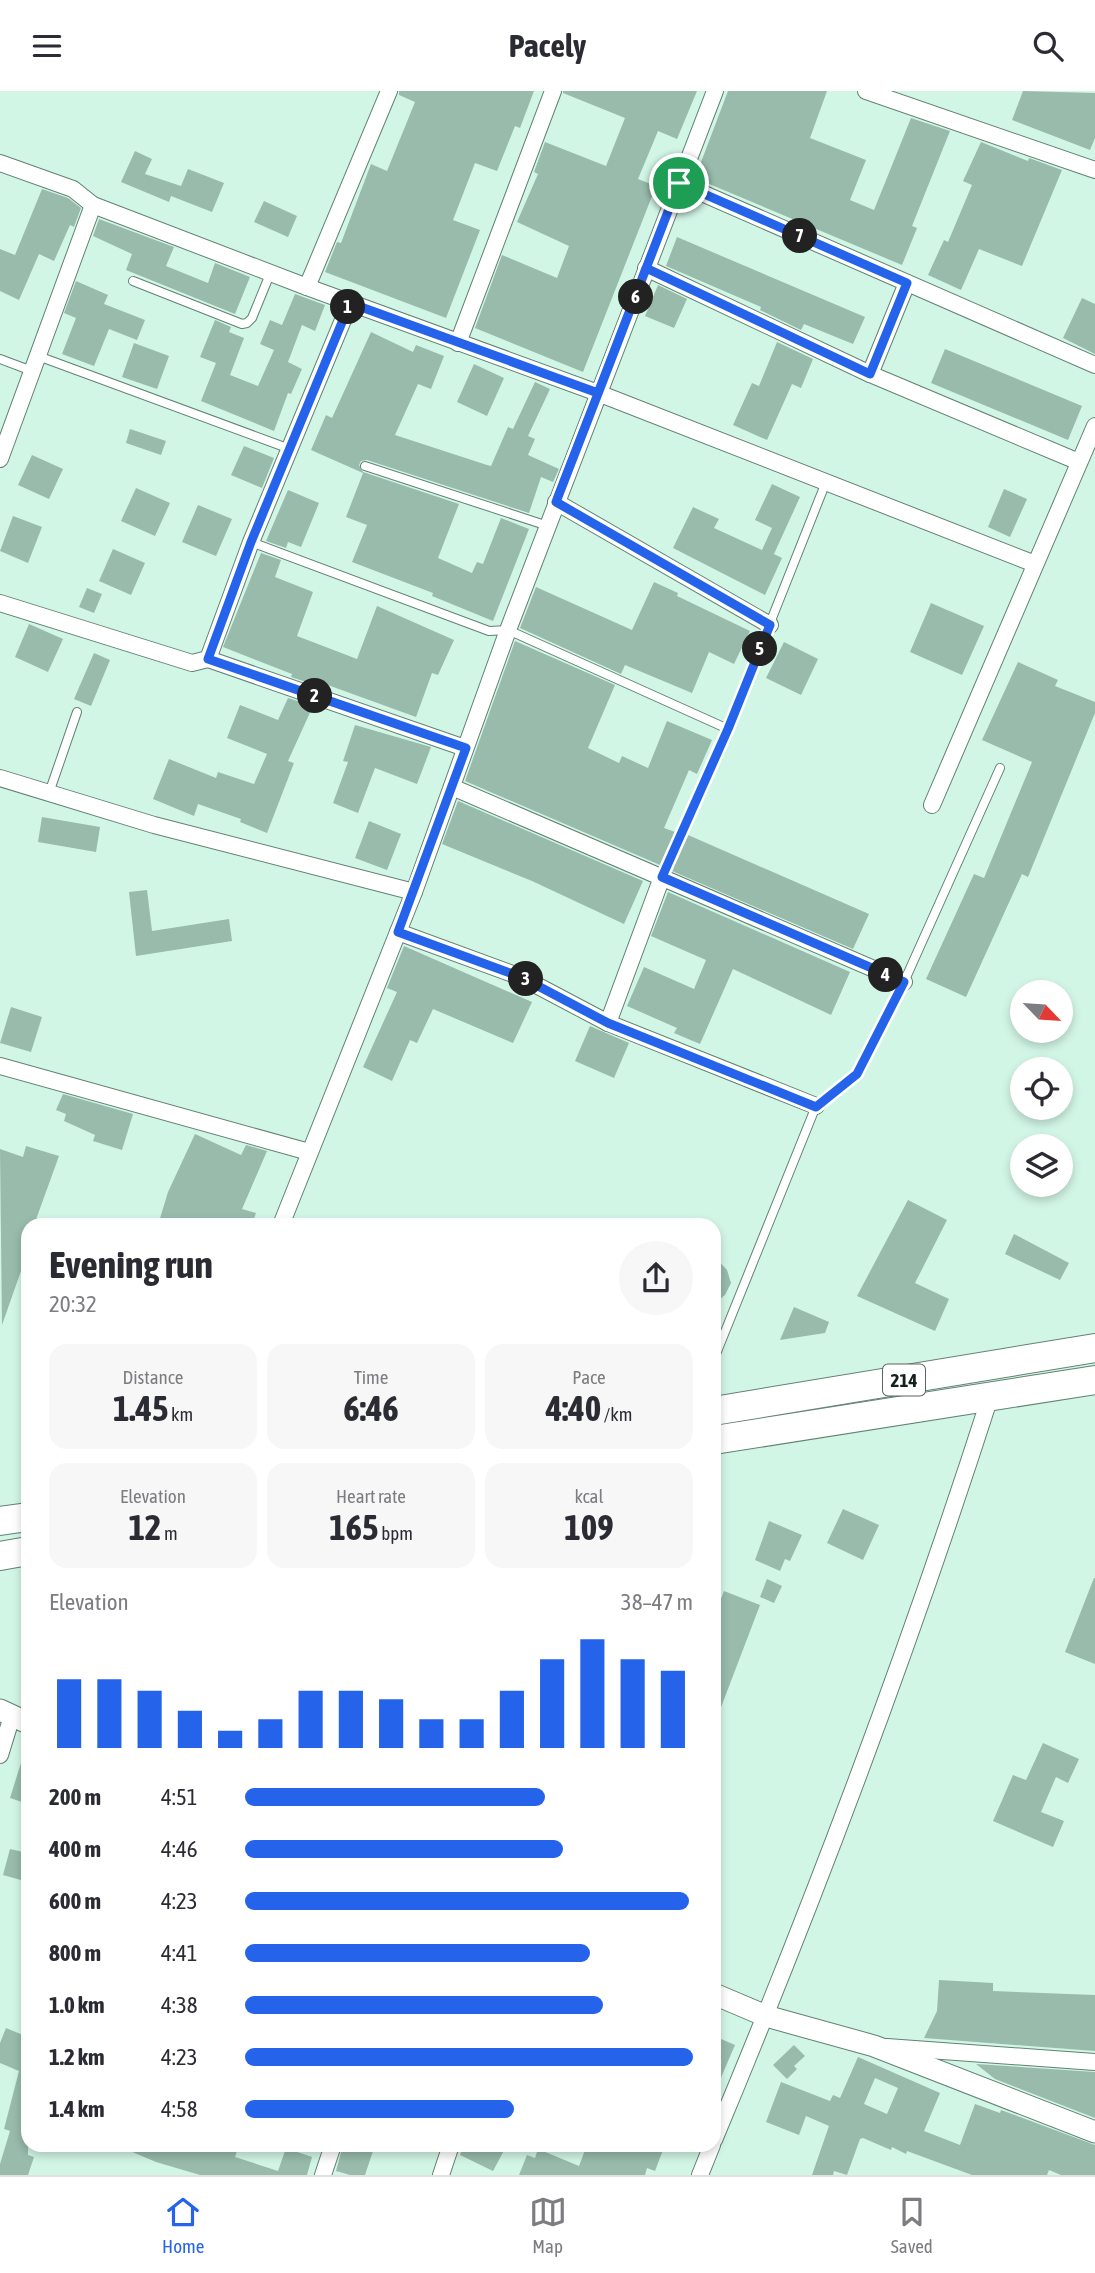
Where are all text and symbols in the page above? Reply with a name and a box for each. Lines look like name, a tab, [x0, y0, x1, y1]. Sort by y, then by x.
icon: menu	[28, 27, 66, 65]
text: Pacely	[509, 27, 586, 64]
icon: search	[1029, 27, 1067, 65]
pin	[649, 153, 709, 213]
icon: arrive	[660, 164, 698, 202]
pin: 7	[782, 219, 818, 253]
text: 7	[795, 224, 804, 246]
pin: 6	[618, 279, 654, 315]
text: 6	[631, 285, 640, 307]
pin: 1	[330, 289, 366, 325]
text: 1	[343, 295, 352, 317]
pin: 5	[742, 631, 778, 667]
text: 5	[755, 637, 764, 659]
pin: 2	[298, 679, 332, 713]
text: 2	[310, 684, 319, 706]
pin: 4	[868, 957, 903, 993]
pin: 3	[508, 961, 544, 997]
text: 4	[881, 963, 890, 985]
text: 3	[521, 967, 530, 989]
north arrow	[1010, 980, 1073, 1043]
map controls	[1010, 980, 1073, 1197]
button: locate	[1010, 1057, 1073, 1120]
button: layers	[1010, 1134, 1073, 1197]
button: share	[619, 1241, 693, 1315]
text: Evening run	[49, 1243, 213, 1286]
text: 20:32	[49, 1291, 97, 1317]
road number: 214	[883, 1365, 925, 1395]
text: Distance	[123, 1366, 183, 1388]
text: Time	[354, 1366, 388, 1388]
text: Pace	[572, 1366, 606, 1388]
text: 1.45	[113, 1388, 168, 1428]
text: 6:46	[343, 1388, 399, 1428]
text: 4:40	[546, 1388, 601, 1428]
text: km	[168, 1403, 193, 1425]
text: /km	[601, 1403, 632, 1425]
text: Elevation	[120, 1485, 186, 1507]
text: Heart rate	[336, 1485, 406, 1507]
text: kcal	[575, 1485, 603, 1507]
text: 12	[128, 1507, 161, 1547]
text: 165	[329, 1507, 379, 1547]
text: 109	[564, 1507, 614, 1547]
text: m	[161, 1522, 178, 1544]
text: bpm	[379, 1522, 413, 1544]
text: Elevation	[49, 1589, 129, 1615]
text: 38–47 m	[621, 1589, 693, 1615]
text: 200 m	[49, 1784, 101, 1810]
text: 4:51	[161, 1784, 198, 1810]
text: 400 m	[49, 1836, 101, 1862]
text: 4:46	[161, 1836, 198, 1862]
text: 600 m	[49, 1888, 101, 1914]
text: 4:23	[161, 1888, 198, 1914]
text: 800 m	[49, 1940, 101, 1966]
text: 4:41	[161, 1940, 198, 1966]
text: 1.0 km	[49, 1992, 105, 2018]
text: 4:38	[161, 1992, 198, 2018]
text: 1.2 km	[49, 2044, 105, 2070]
text: 4:23	[161, 2044, 198, 2070]
text: 1.4 km	[49, 2096, 105, 2122]
text: 4:58	[161, 2096, 198, 2122]
tab: Home	[162, 2193, 204, 2257]
tab: Map	[529, 2193, 567, 2257]
tab: Saved	[891, 2193, 933, 2257]

